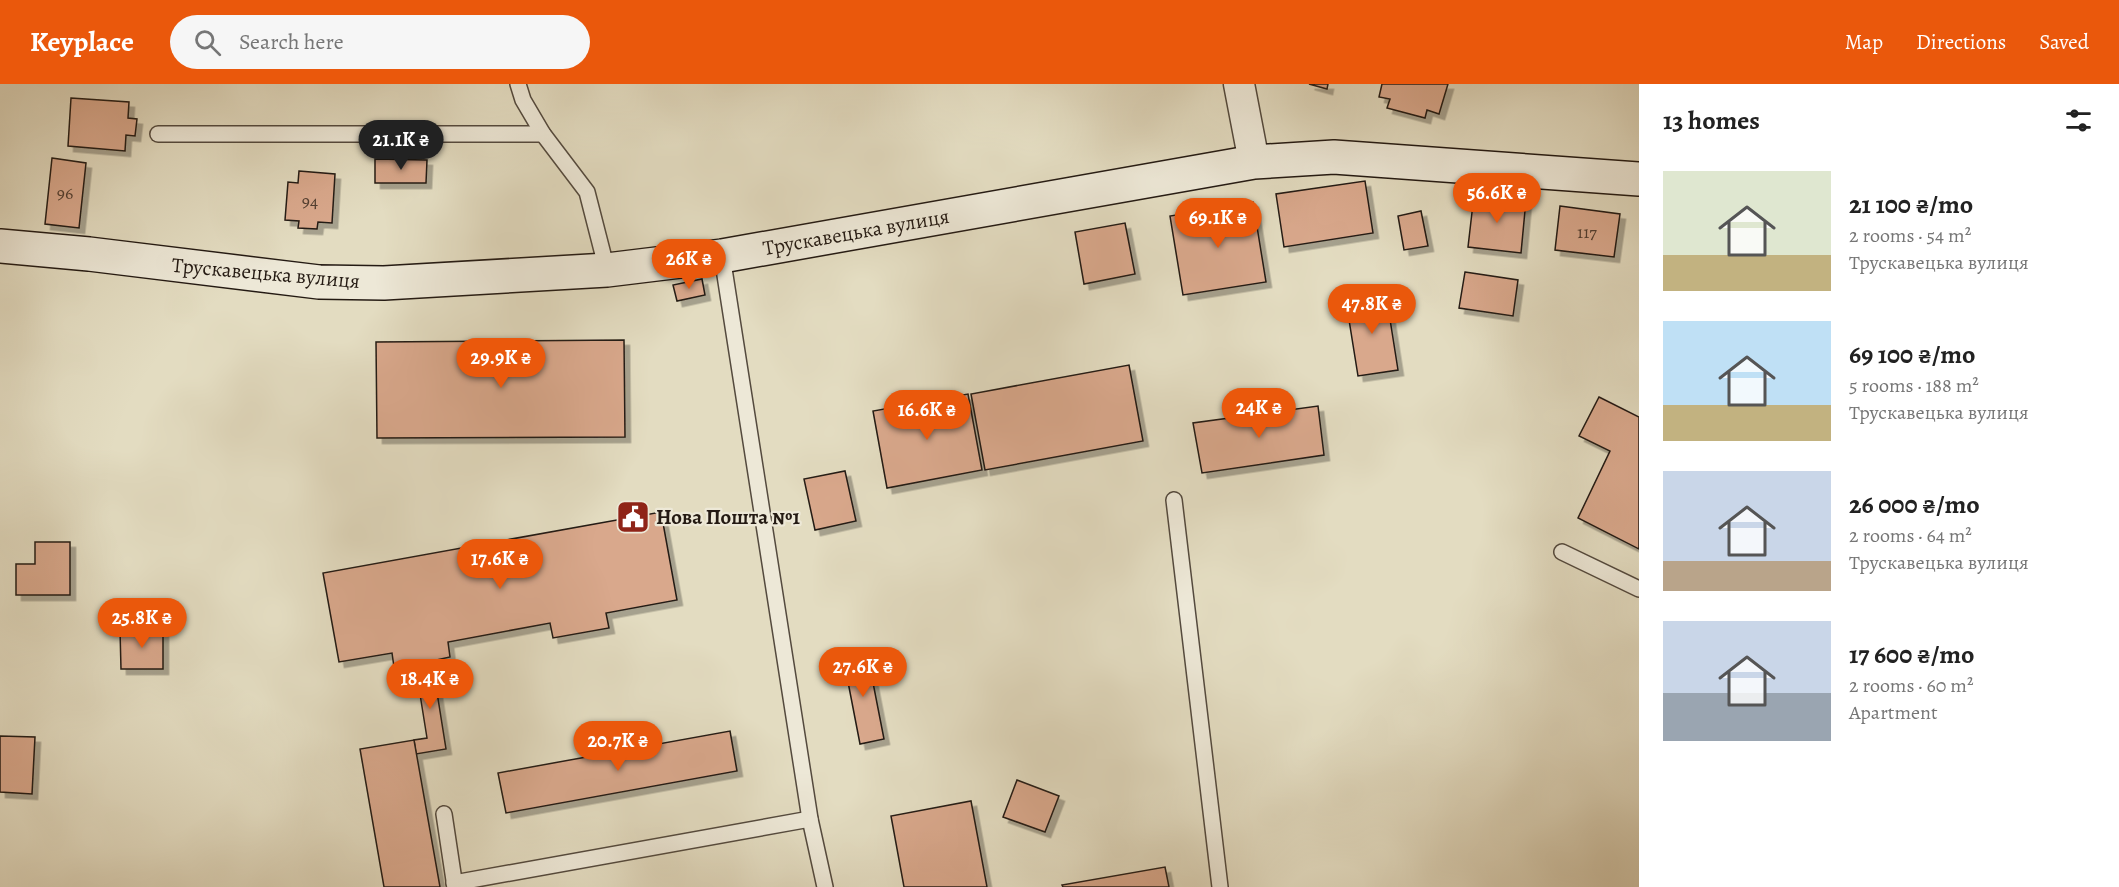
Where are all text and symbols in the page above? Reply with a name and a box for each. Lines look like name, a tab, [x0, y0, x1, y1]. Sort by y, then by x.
search box	[170, 15, 590, 69]
text: Keyplace	[30, 23, 134, 61]
icon: search	[191, 26, 224, 59]
text: Search here	[239, 27, 344, 57]
text: Map	[1845, 28, 1883, 56]
text: Directions	[1916, 28, 2006, 56]
text: Saved	[2039, 28, 2089, 56]
text: 13 homes	[1663, 103, 1760, 138]
icon: filters	[2062, 104, 2095, 137]
pin: 21.1K ₴	[346, 120, 456, 171]
text: 21.1K ₴	[373, 126, 429, 153]
pin: 56.6K ₴	[1442, 173, 1552, 224]
text: 56.6K ₴	[1467, 179, 1527, 206]
house number: 96	[57, 181, 73, 205]
text: 21 100 ₴/mo	[1849, 187, 1973, 222]
house number: 94	[302, 189, 318, 213]
icon: home	[1711, 195, 1783, 267]
pin: 69.1K ₴	[1163, 198, 1273, 249]
street label: Трускавецька вулиця	[761, 202, 951, 262]
text: 69.1K ₴	[1189, 204, 1247, 231]
house number: 117	[1577, 220, 1597, 244]
text: 2 rooms · 54 m²	[1849, 222, 1971, 249]
pin: 26K ₴	[647, 239, 731, 290]
text: 26K ₴	[666, 245, 712, 272]
text: Трускавецька вулиця	[1849, 249, 2029, 276]
street label: Трускавецька вулиця	[171, 251, 361, 295]
pin: 47.8K ₴	[1317, 284, 1427, 335]
text: 47.8K ₴	[1342, 290, 1402, 317]
text: 69 100 ₴/mo	[1849, 337, 1975, 372]
pin: 29.9K ₴	[446, 338, 556, 389]
text: 29.9K ₴	[470, 344, 532, 371]
icon: home	[1711, 345, 1783, 417]
text: 5 rooms · 188 m²	[1849, 372, 1979, 399]
pin: 24K ₴	[1217, 388, 1301, 439]
pin: 16.6K ₴	[872, 390, 982, 441]
text: 24K ₴	[1236, 394, 1282, 421]
text: 16.6K ₴	[898, 396, 956, 423]
text: Трускавецька вулиця	[1849, 399, 2029, 426]
text: 26 000 ₴/mo	[1849, 487, 1980, 522]
icon: home	[1711, 495, 1783, 567]
public building icon: Нова Пошта №1	[615, 499, 651, 535]
place label: Нова Пошта №1	[656, 503, 800, 531]
text: 2 rooms · 64 m²	[1849, 522, 1972, 549]
pin: 17.6K ₴	[445, 539, 555, 590]
text: 17.6K ₴	[471, 545, 529, 572]
text: Трускавецька вулиця	[1849, 549, 2029, 576]
pin: 25.8K ₴	[87, 598, 197, 649]
text: 25.8K ₴	[112, 604, 172, 631]
text: 17 600 ₴/mo	[1849, 637, 1975, 672]
icon: home	[1711, 645, 1783, 717]
pin: 27.6K ₴	[808, 647, 918, 698]
text: 27.6K ₴	[833, 653, 893, 680]
pin: 18.4K ₴	[375, 659, 485, 710]
text: 18.4K ₴	[400, 665, 460, 692]
text: 2 rooms · 60 m²	[1849, 672, 1973, 699]
text: Apartment	[1849, 699, 1938, 726]
pin: 20.7K ₴	[563, 721, 673, 772]
text: 20.7K ₴	[587, 727, 649, 754]

